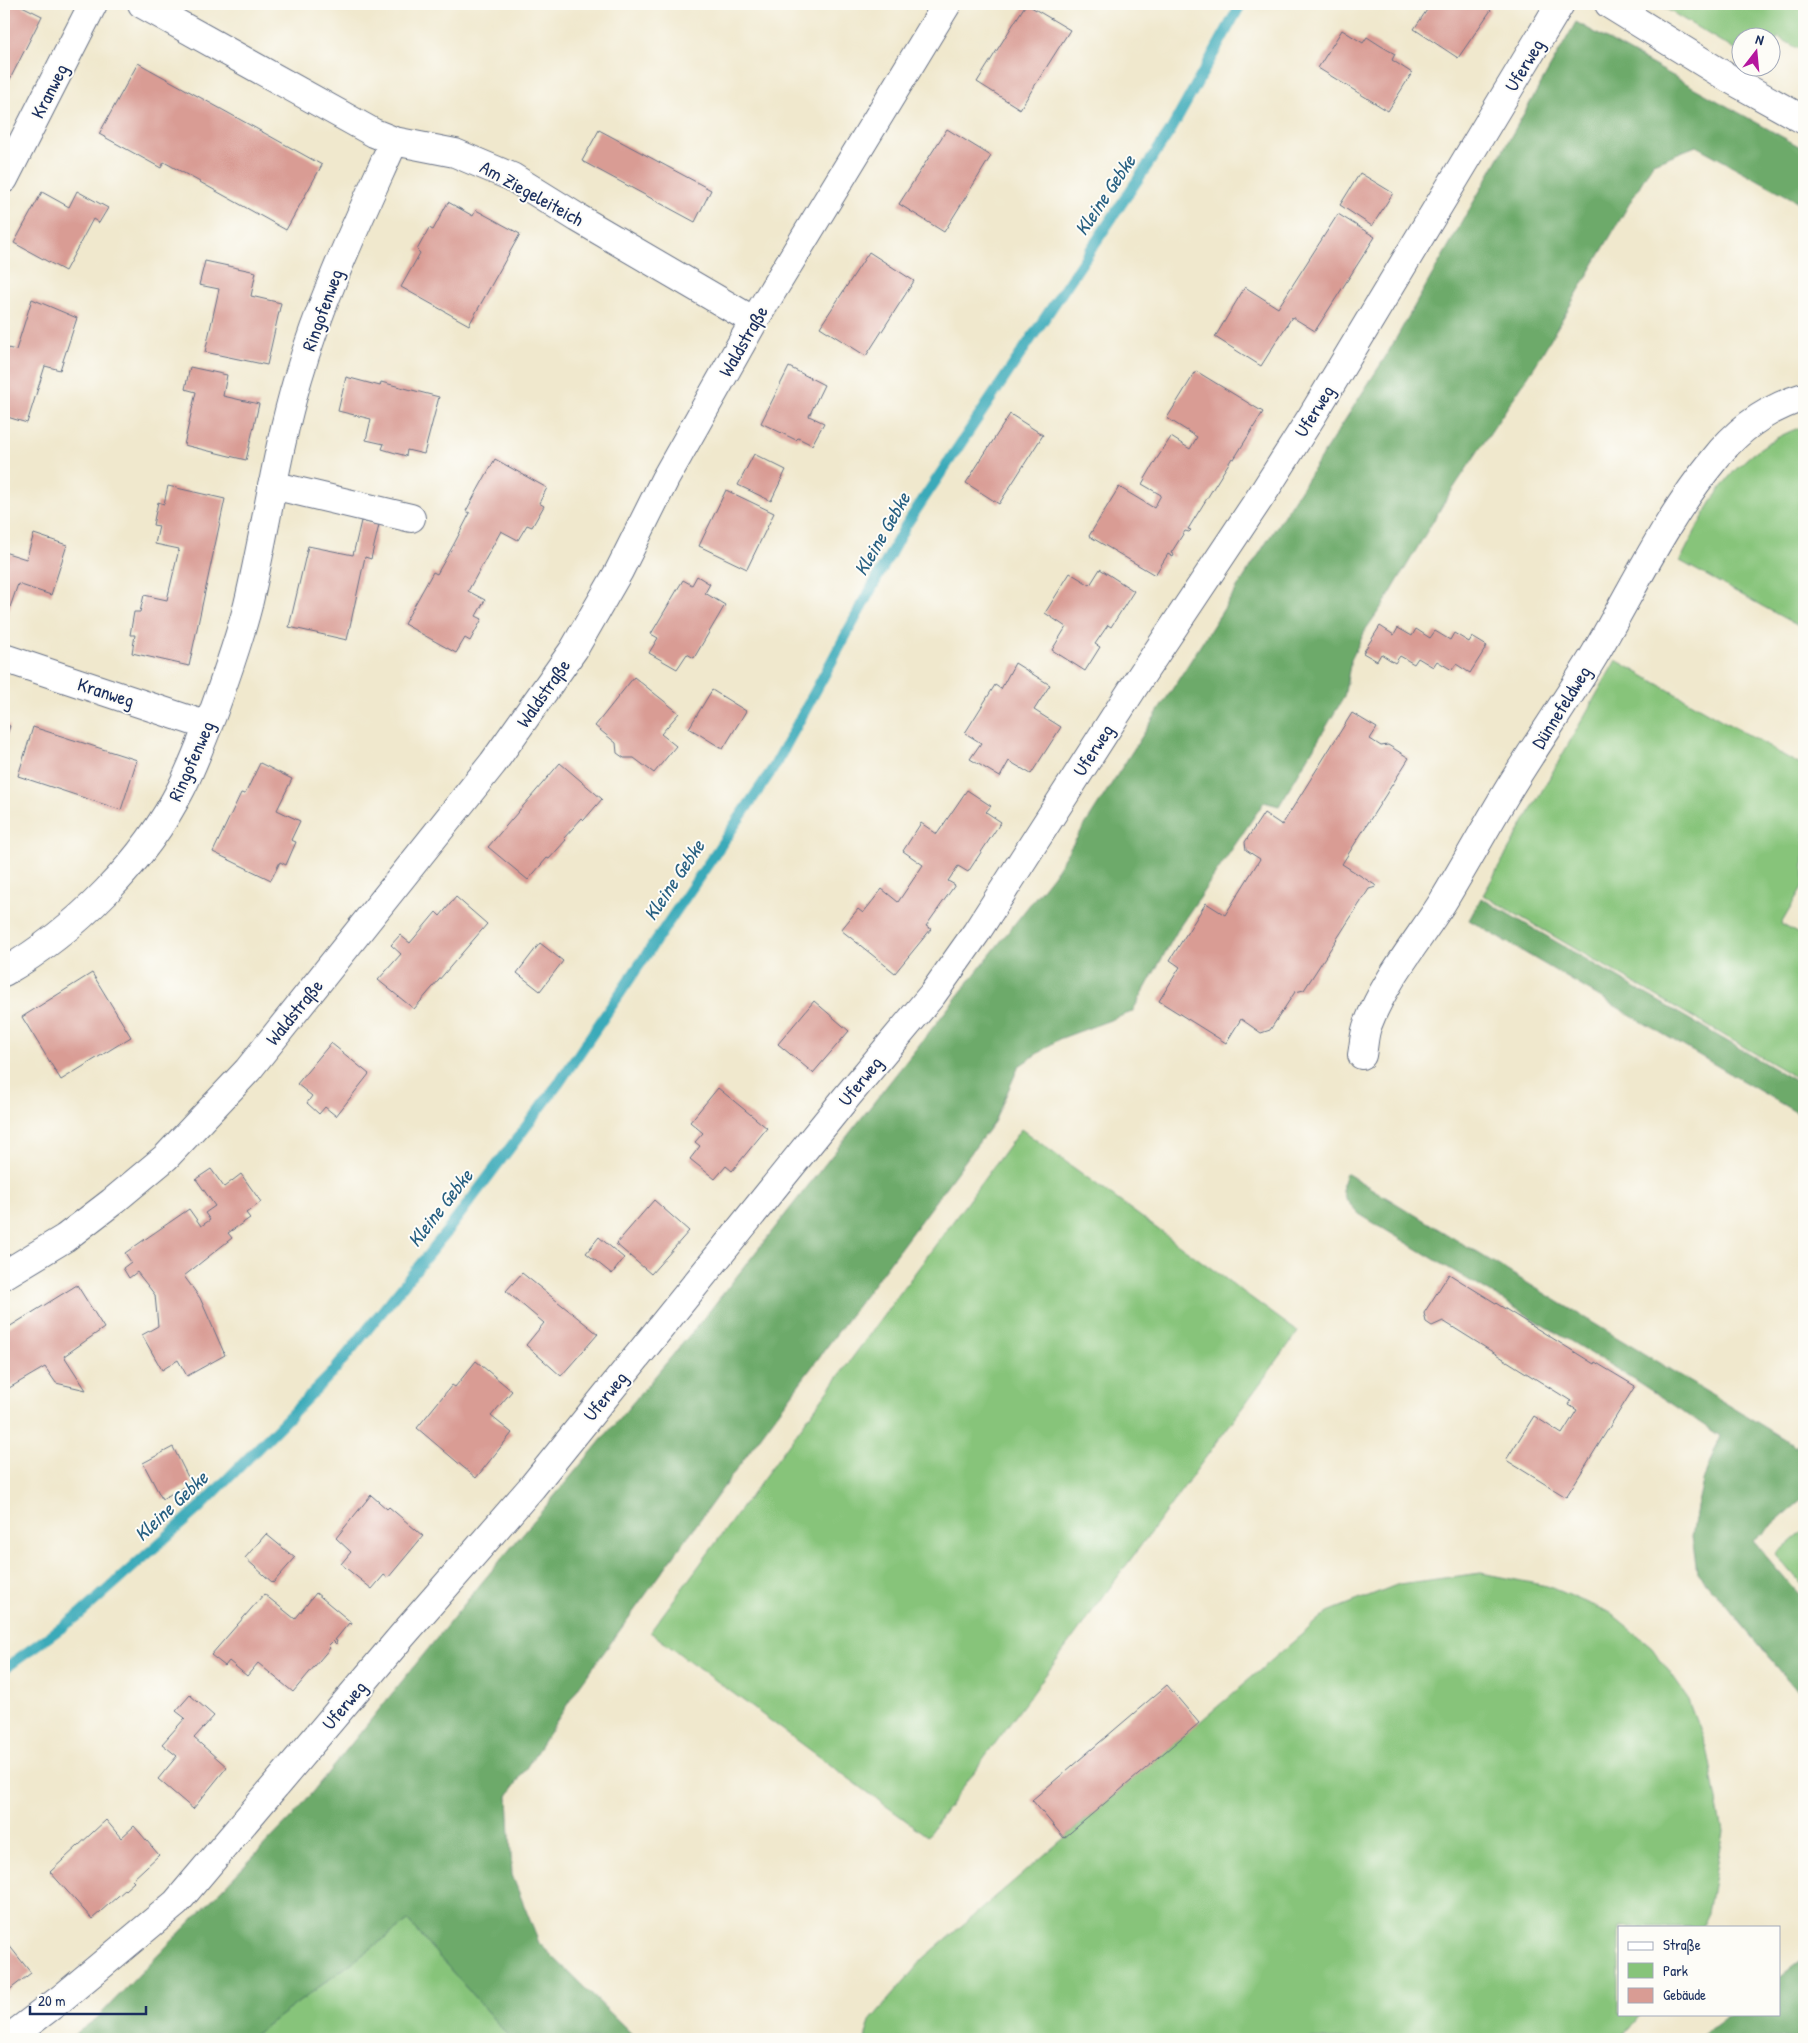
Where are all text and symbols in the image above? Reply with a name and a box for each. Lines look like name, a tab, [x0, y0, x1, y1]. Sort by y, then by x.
north arrow	[1730, 28, 1780, 78]
text: N	[1754, 29, 1766, 49]
street label: Uferweg	[1498, 34, 1550, 96]
street label: Kranweg	[24, 59, 74, 123]
water label: Kleine Gebke	[1068, 148, 1142, 240]
street label: Am Ziegeleiteich	[476, 154, 588, 232]
street label: Ringofenweg	[295, 265, 349, 355]
street label: Waldstraße	[712, 300, 774, 381]
street label: Uferweg	[1288, 380, 1340, 442]
water label: Kleine Gebke	[847, 486, 917, 580]
street label: Waldstraße	[510, 653, 576, 732]
street label: Dünnefeldweg	[1525, 661, 1597, 753]
street label: Kranweg	[74, 671, 138, 713]
street label: Ringofenweg	[162, 717, 220, 805]
street label: Uferweg	[1067, 719, 1119, 781]
water label: Kleine Gebke	[637, 833, 711, 925]
street label: Waldstraße	[259, 973, 329, 1050]
street label: Uferweg	[832, 1051, 888, 1111]
water label: Kleine Gebke	[401, 1162, 479, 1252]
street label: Uferweg	[577, 1366, 633, 1426]
water label: Kleine Gebke	[128, 1464, 214, 1547]
street label: Uferweg	[316, 1675, 372, 1735]
legend	[1618, 1926, 1780, 2016]
text: Straße	[1663, 1934, 1701, 1955]
text: Park	[1663, 1960, 1688, 1981]
scale bar	[30, 1983, 146, 2015]
text: Gebäude	[1663, 1984, 1706, 2005]
text: 20 m	[38, 1990, 65, 2011]

